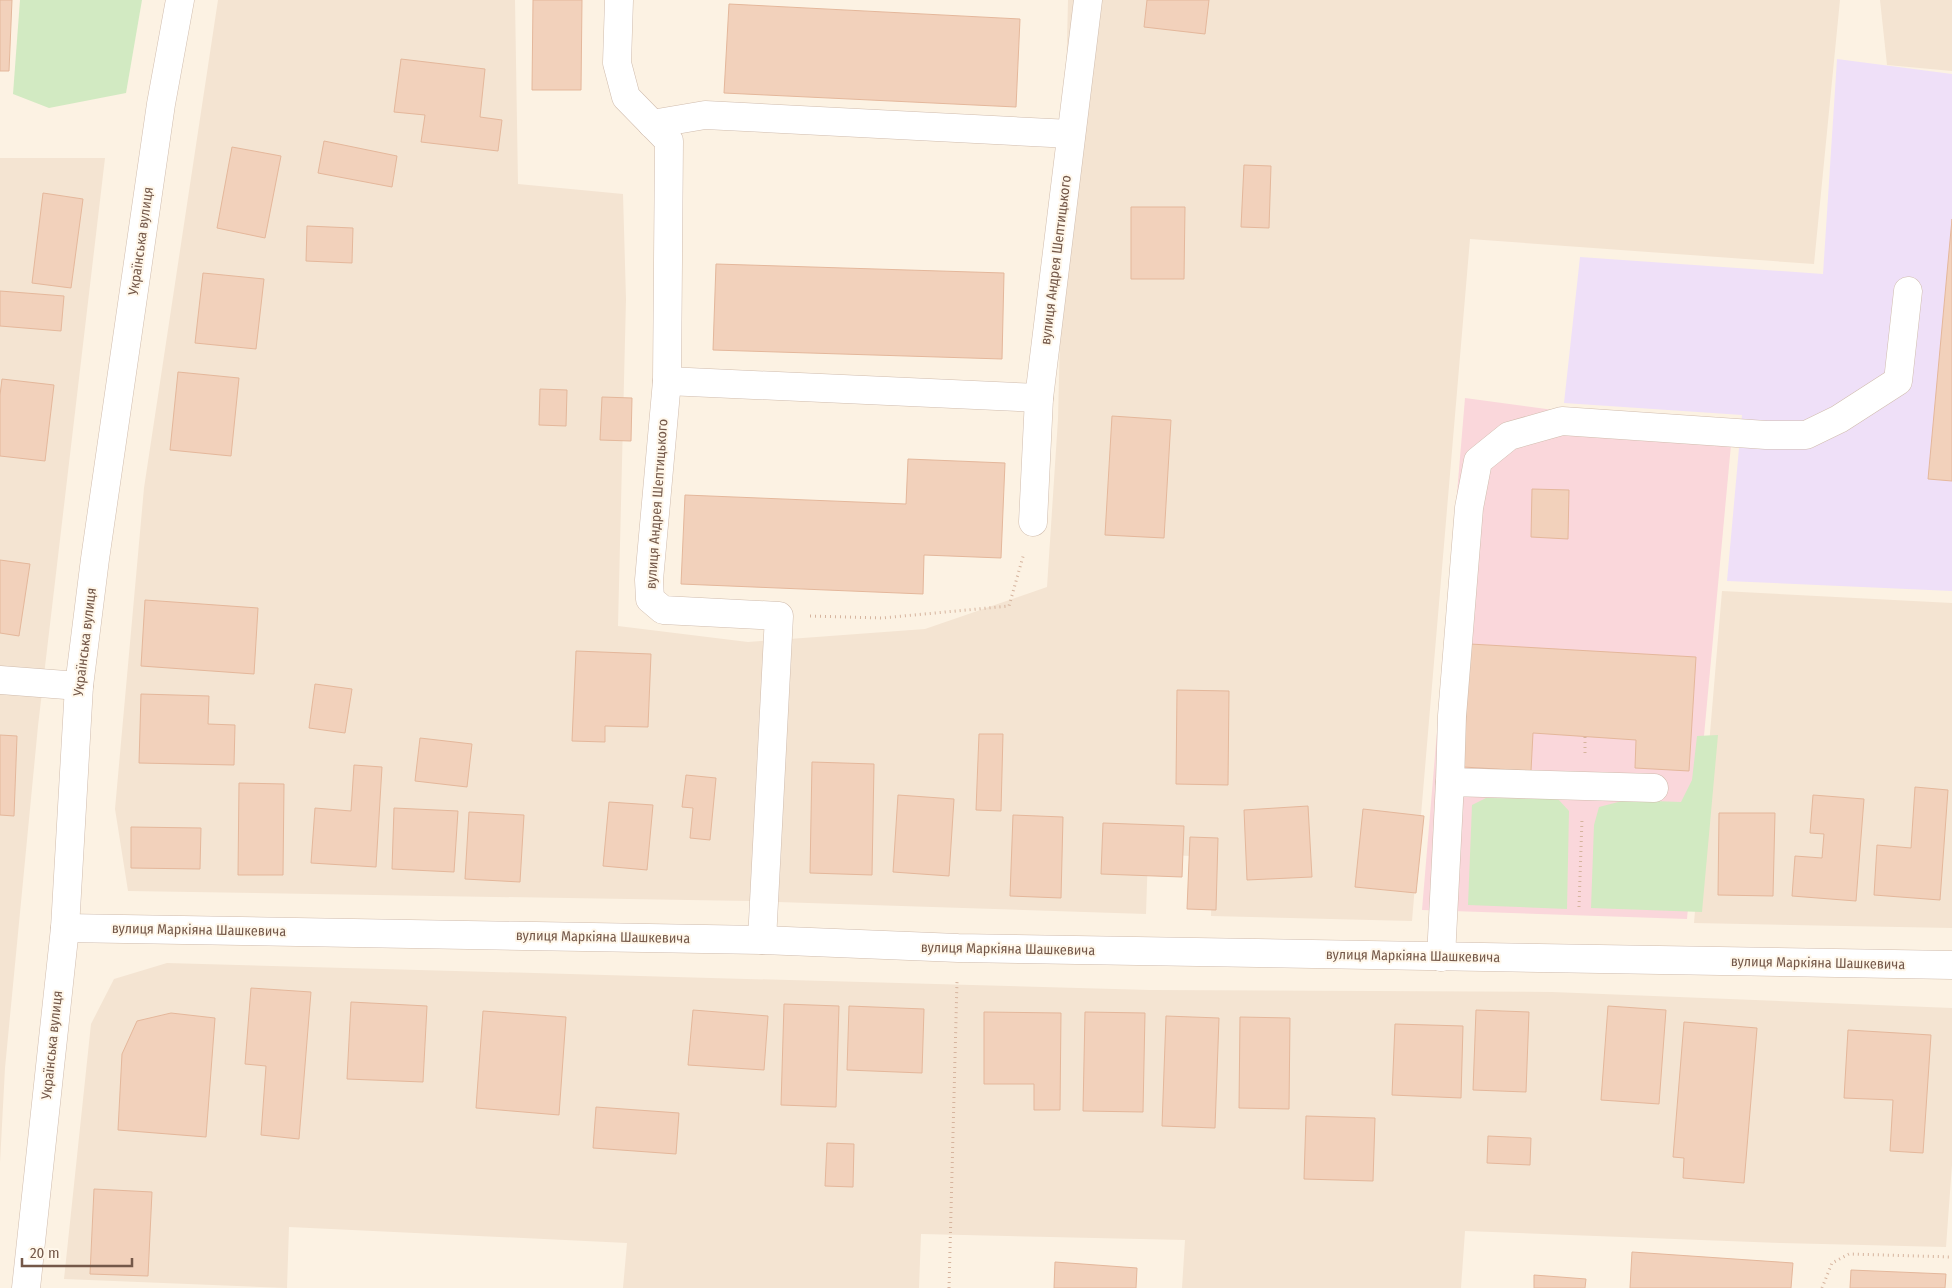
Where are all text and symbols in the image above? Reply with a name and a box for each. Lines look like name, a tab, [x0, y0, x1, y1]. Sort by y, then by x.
street label: вулиця Андрея Шептицького	[1037, 174, 1075, 346]
street label: Українська вулиця	[125, 186, 157, 297]
street label: вулиця Андрея Шептицького	[643, 418, 671, 590]
street label: Українська вулиця	[70, 587, 100, 698]
street label: вулиця Маркіяна Шашкевича	[112, 920, 286, 940]
street label: вулиця Маркіяна Шашкевича	[516, 927, 690, 947]
street label: вулиця Маркіяна Шашкевича	[921, 939, 1095, 959]
street label: вулиця Маркіяна Шашкевича	[1326, 946, 1500, 966]
street label: вулиця Маркіяна Шашкевича	[1731, 953, 1905, 973]
street label: Українська вулиця	[38, 990, 66, 1101]
scale bar	[22, 1236, 132, 1268]
text: 20 m	[30, 1244, 60, 1262]

